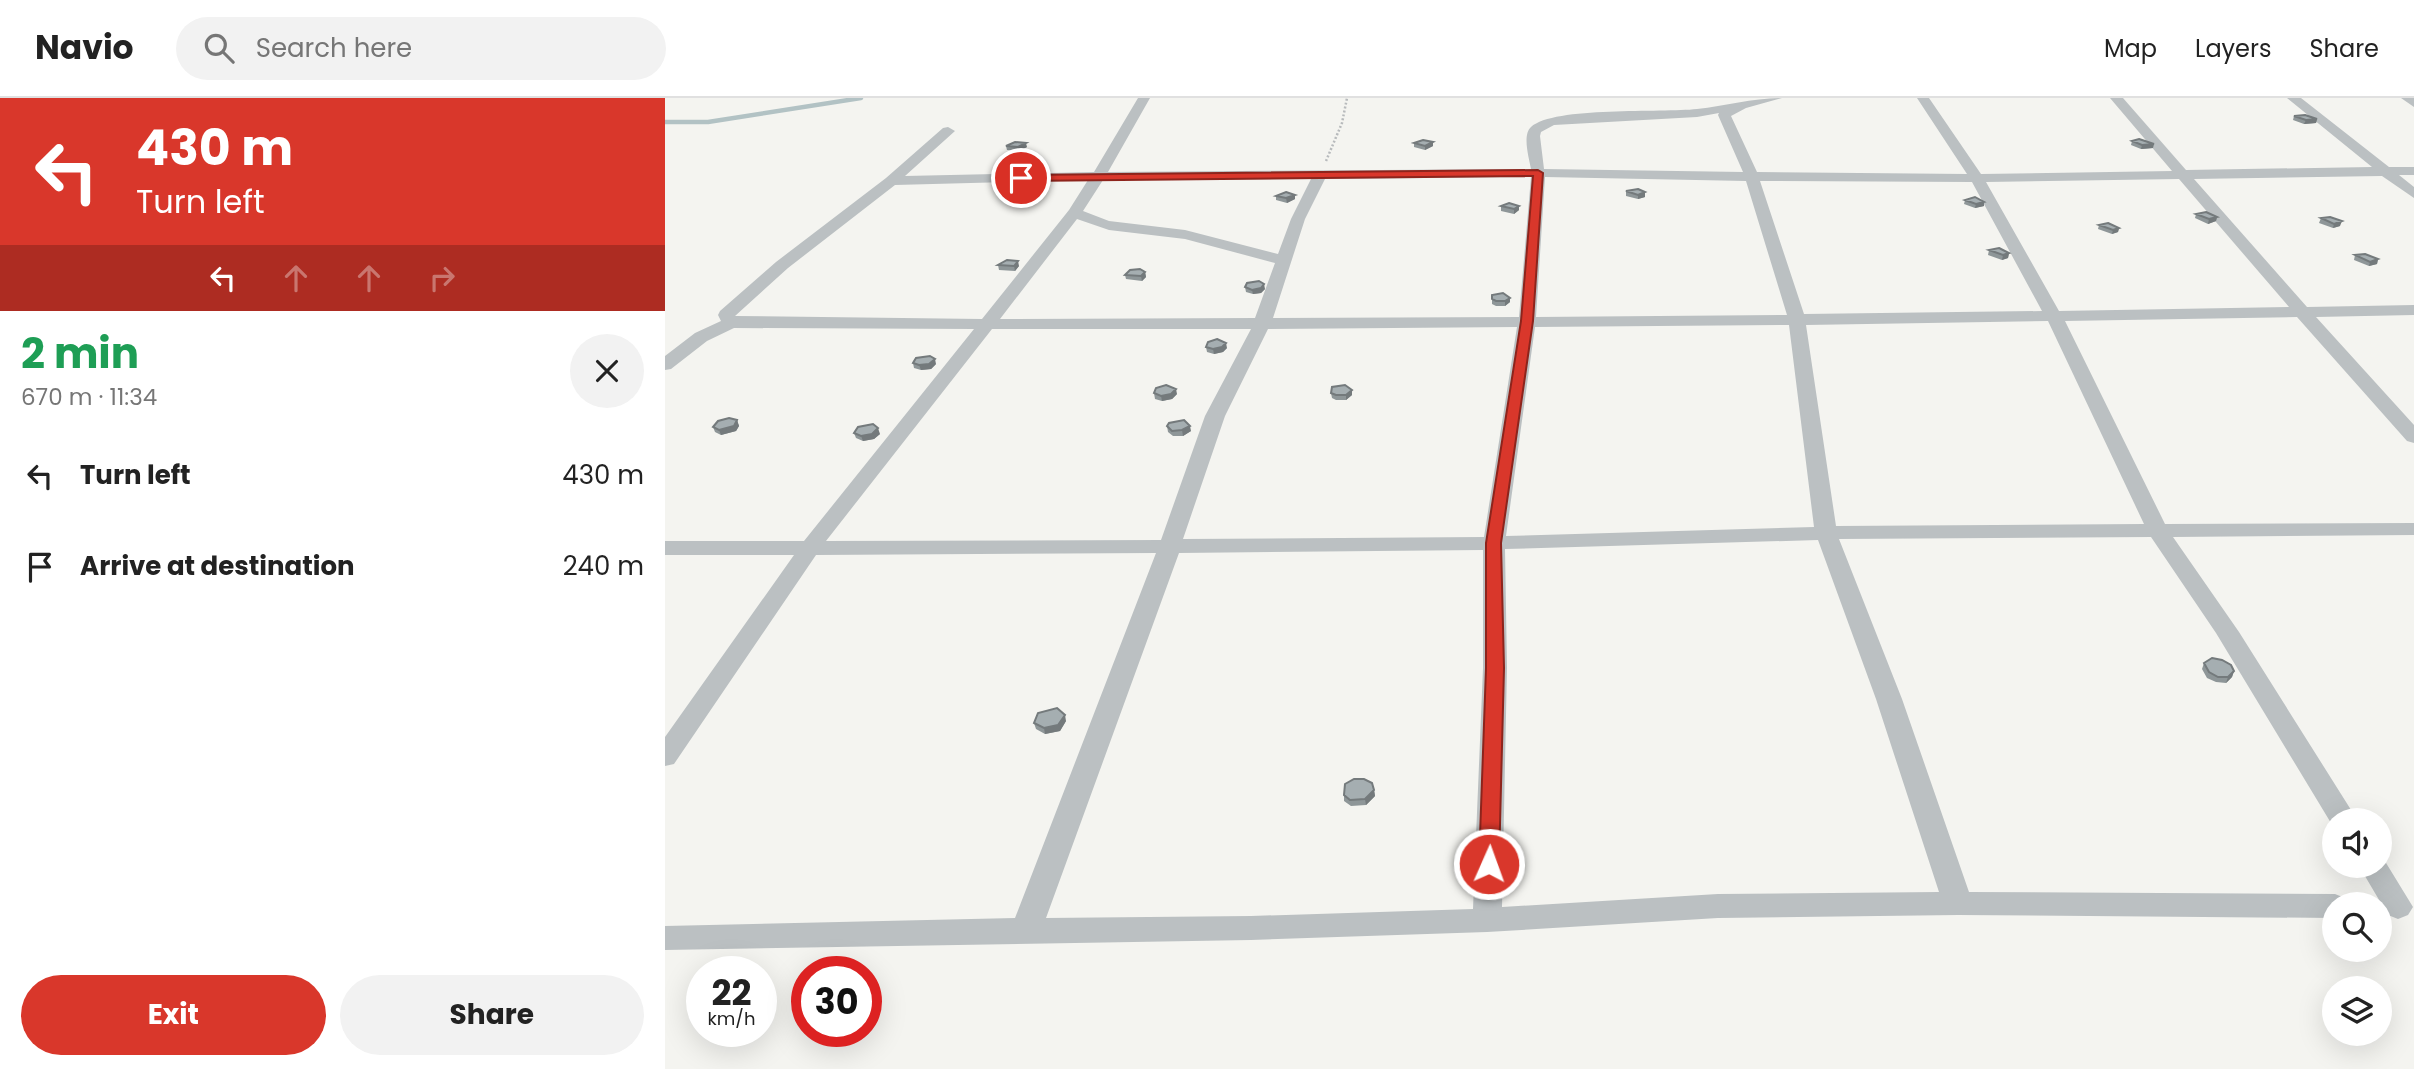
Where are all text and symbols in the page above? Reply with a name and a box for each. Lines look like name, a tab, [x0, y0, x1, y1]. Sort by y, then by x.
search box	[176, 17, 666, 80]
text: Navio	[35, 24, 134, 71]
icon: search	[200, 29, 238, 67]
text: Search here	[256, 30, 412, 66]
text: Map	[2104, 32, 2157, 65]
text: Layers	[2195, 32, 2271, 65]
text: Share	[2309, 32, 2379, 65]
text: 430 m	[136, 114, 293, 182]
icon: left	[21, 126, 112, 217]
pin	[991, 148, 1051, 208]
icon: arrive	[1002, 159, 1040, 197]
text: Turn left	[136, 179, 265, 224]
icon: left	[204, 259, 242, 297]
icon: ahead	[277, 259, 315, 297]
icon: ahead	[350, 259, 388, 297]
icon: right	[423, 259, 461, 297]
text: 2 min	[21, 324, 139, 383]
button: close	[570, 334, 644, 408]
text: 670 m · 11:34	[21, 381, 157, 413]
icon: left	[21, 457, 59, 495]
text: Turn left	[80, 457, 191, 493]
text: 430 m	[562, 457, 644, 493]
icon: arrive	[21, 548, 59, 586]
text: Arrive at destination	[80, 548, 355, 584]
text: 240 m	[563, 548, 644, 584]
map controls	[2322, 808, 2392, 1046]
button: sound	[2322, 808, 2392, 878]
position arrow	[1452, 827, 1526, 901]
button: search	[2322, 892, 2392, 962]
speed limit sign: 30	[791, 956, 882, 1047]
text: 22	[712, 968, 751, 1017]
button: Exit	[21, 975, 326, 1055]
button: Share	[340, 975, 644, 1055]
button: layers	[2322, 976, 2392, 1046]
text: km/h	[708, 1006, 755, 1031]

